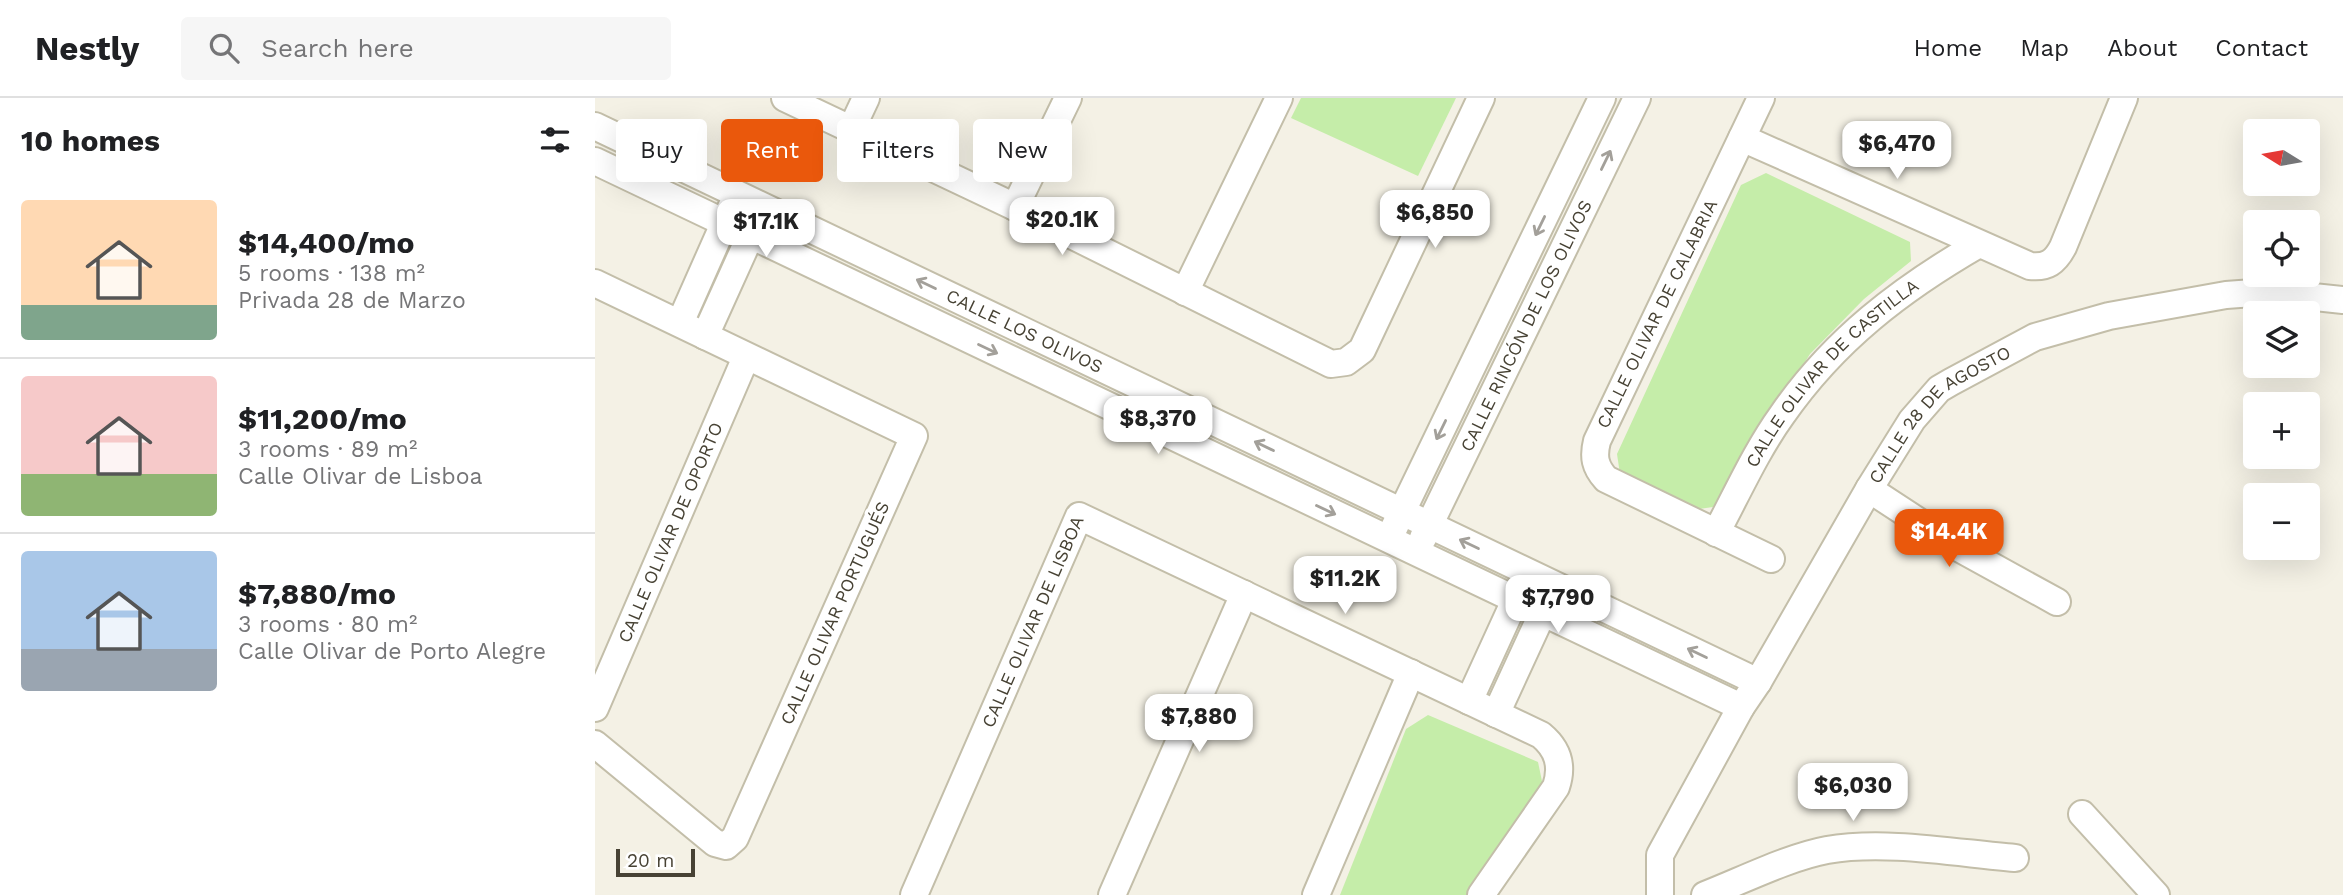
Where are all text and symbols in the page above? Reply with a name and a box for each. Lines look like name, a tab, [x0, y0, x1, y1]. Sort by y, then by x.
search box	[181, 17, 671, 80]
text: Nestly	[35, 29, 139, 68]
icon: search	[205, 29, 243, 67]
text: Search here	[261, 33, 414, 63]
text: Home	[1914, 34, 1982, 62]
text: Map	[2020, 34, 2069, 62]
text: About	[2107, 34, 2177, 62]
text: Contact	[2215, 34, 2308, 62]
chip: Buy	[616, 119, 707, 182]
chip: Rent	[721, 119, 823, 182]
chip: Filters	[837, 119, 959, 182]
chip: New	[973, 119, 1072, 182]
north arrow	[2243, 119, 2321, 196]
map controls	[2243, 119, 2320, 560]
icon: filters	[536, 121, 574, 159]
pin: $6,470	[1840, 122, 1954, 181]
text: 10 homes	[21, 123, 160, 158]
text: $6,470	[1858, 130, 1936, 157]
one-way arrow	[1600, 150, 1614, 171]
pin: $6,850	[1378, 190, 1492, 250]
street label: CALLE RINCÓN DE LOS OLIVOS	[1456, 196, 1596, 455]
street label: CALLE OLIVAR DE CALABRIA	[1592, 196, 1721, 432]
pin: $20.1K	[1005, 198, 1119, 257]
text: $6,850	[1396, 199, 1474, 226]
pin: $17.1K	[709, 200, 823, 259]
text: $20.1K	[1025, 206, 1099, 233]
text: $17.1K	[733, 208, 799, 235]
button: locate	[2243, 210, 2320, 287]
one-way arrow	[1533, 215, 1547, 236]
text: $14,400/mo	[238, 225, 415, 260]
icon: home	[77, 228, 161, 312]
text: 5 rooms · 138 m²	[238, 260, 425, 287]
street label: CALLE OLIVAR DE CASTILLA	[1741, 274, 1922, 471]
one-way arrow	[916, 277, 937, 291]
street label: CALLE LOS OLIVOS	[943, 285, 1106, 377]
text: Privada 28 de Marzo	[238, 287, 466, 314]
button: layers	[2243, 301, 2320, 378]
street label: CALLE 28 DE AGOSTO	[1864, 341, 2014, 487]
one-way arrow	[977, 343, 998, 356]
button: +	[2243, 392, 2320, 469]
pin: $8,370	[1101, 396, 1215, 456]
text: $11,200/mo	[238, 401, 407, 436]
icon: home	[77, 404, 161, 488]
text: $8,370	[1119, 405, 1197, 432]
street label: CALLE OLIVAR DE OPORTO	[613, 419, 727, 646]
one-way arrow	[1434, 419, 1448, 440]
text: 3 rooms · 89 m²	[238, 436, 417, 463]
one-way arrow	[1254, 439, 1275, 452]
text: Calle Olivar de Lisboa	[238, 463, 483, 490]
button: −	[2243, 483, 2320, 560]
street label: CALLE OLIVAR PORTUGUÉS	[776, 498, 893, 728]
one-way arrow	[1315, 504, 1337, 517]
pin: $14.4K	[1892, 510, 2006, 569]
street label: CALLE OLIVAR DE LISBOA	[977, 512, 1088, 731]
text: $14.4K	[1911, 518, 1987, 545]
one-way arrow	[1459, 537, 1480, 550]
pin: $11.2K	[1288, 556, 1402, 616]
text: $11.2K	[1310, 565, 1380, 592]
pin: $7,790	[1501, 575, 1615, 635]
text: $7,880/mo	[238, 576, 396, 611]
icon: home	[77, 579, 161, 663]
text: $7,790	[1521, 584, 1595, 611]
text: 3 rooms · 80 m²	[238, 611, 417, 638]
text: Calle Olivar de Porto Alegre	[238, 638, 546, 665]
one-way arrow	[1687, 645, 1708, 659]
pin: $7,880	[1142, 694, 1256, 754]
text: $7,880	[1161, 703, 1237, 730]
pin: $6,030	[1796, 764, 1910, 823]
text: $6,030	[1814, 772, 1892, 799]
scale bar	[616, 846, 695, 878]
text: 20 m	[627, 849, 674, 872]

